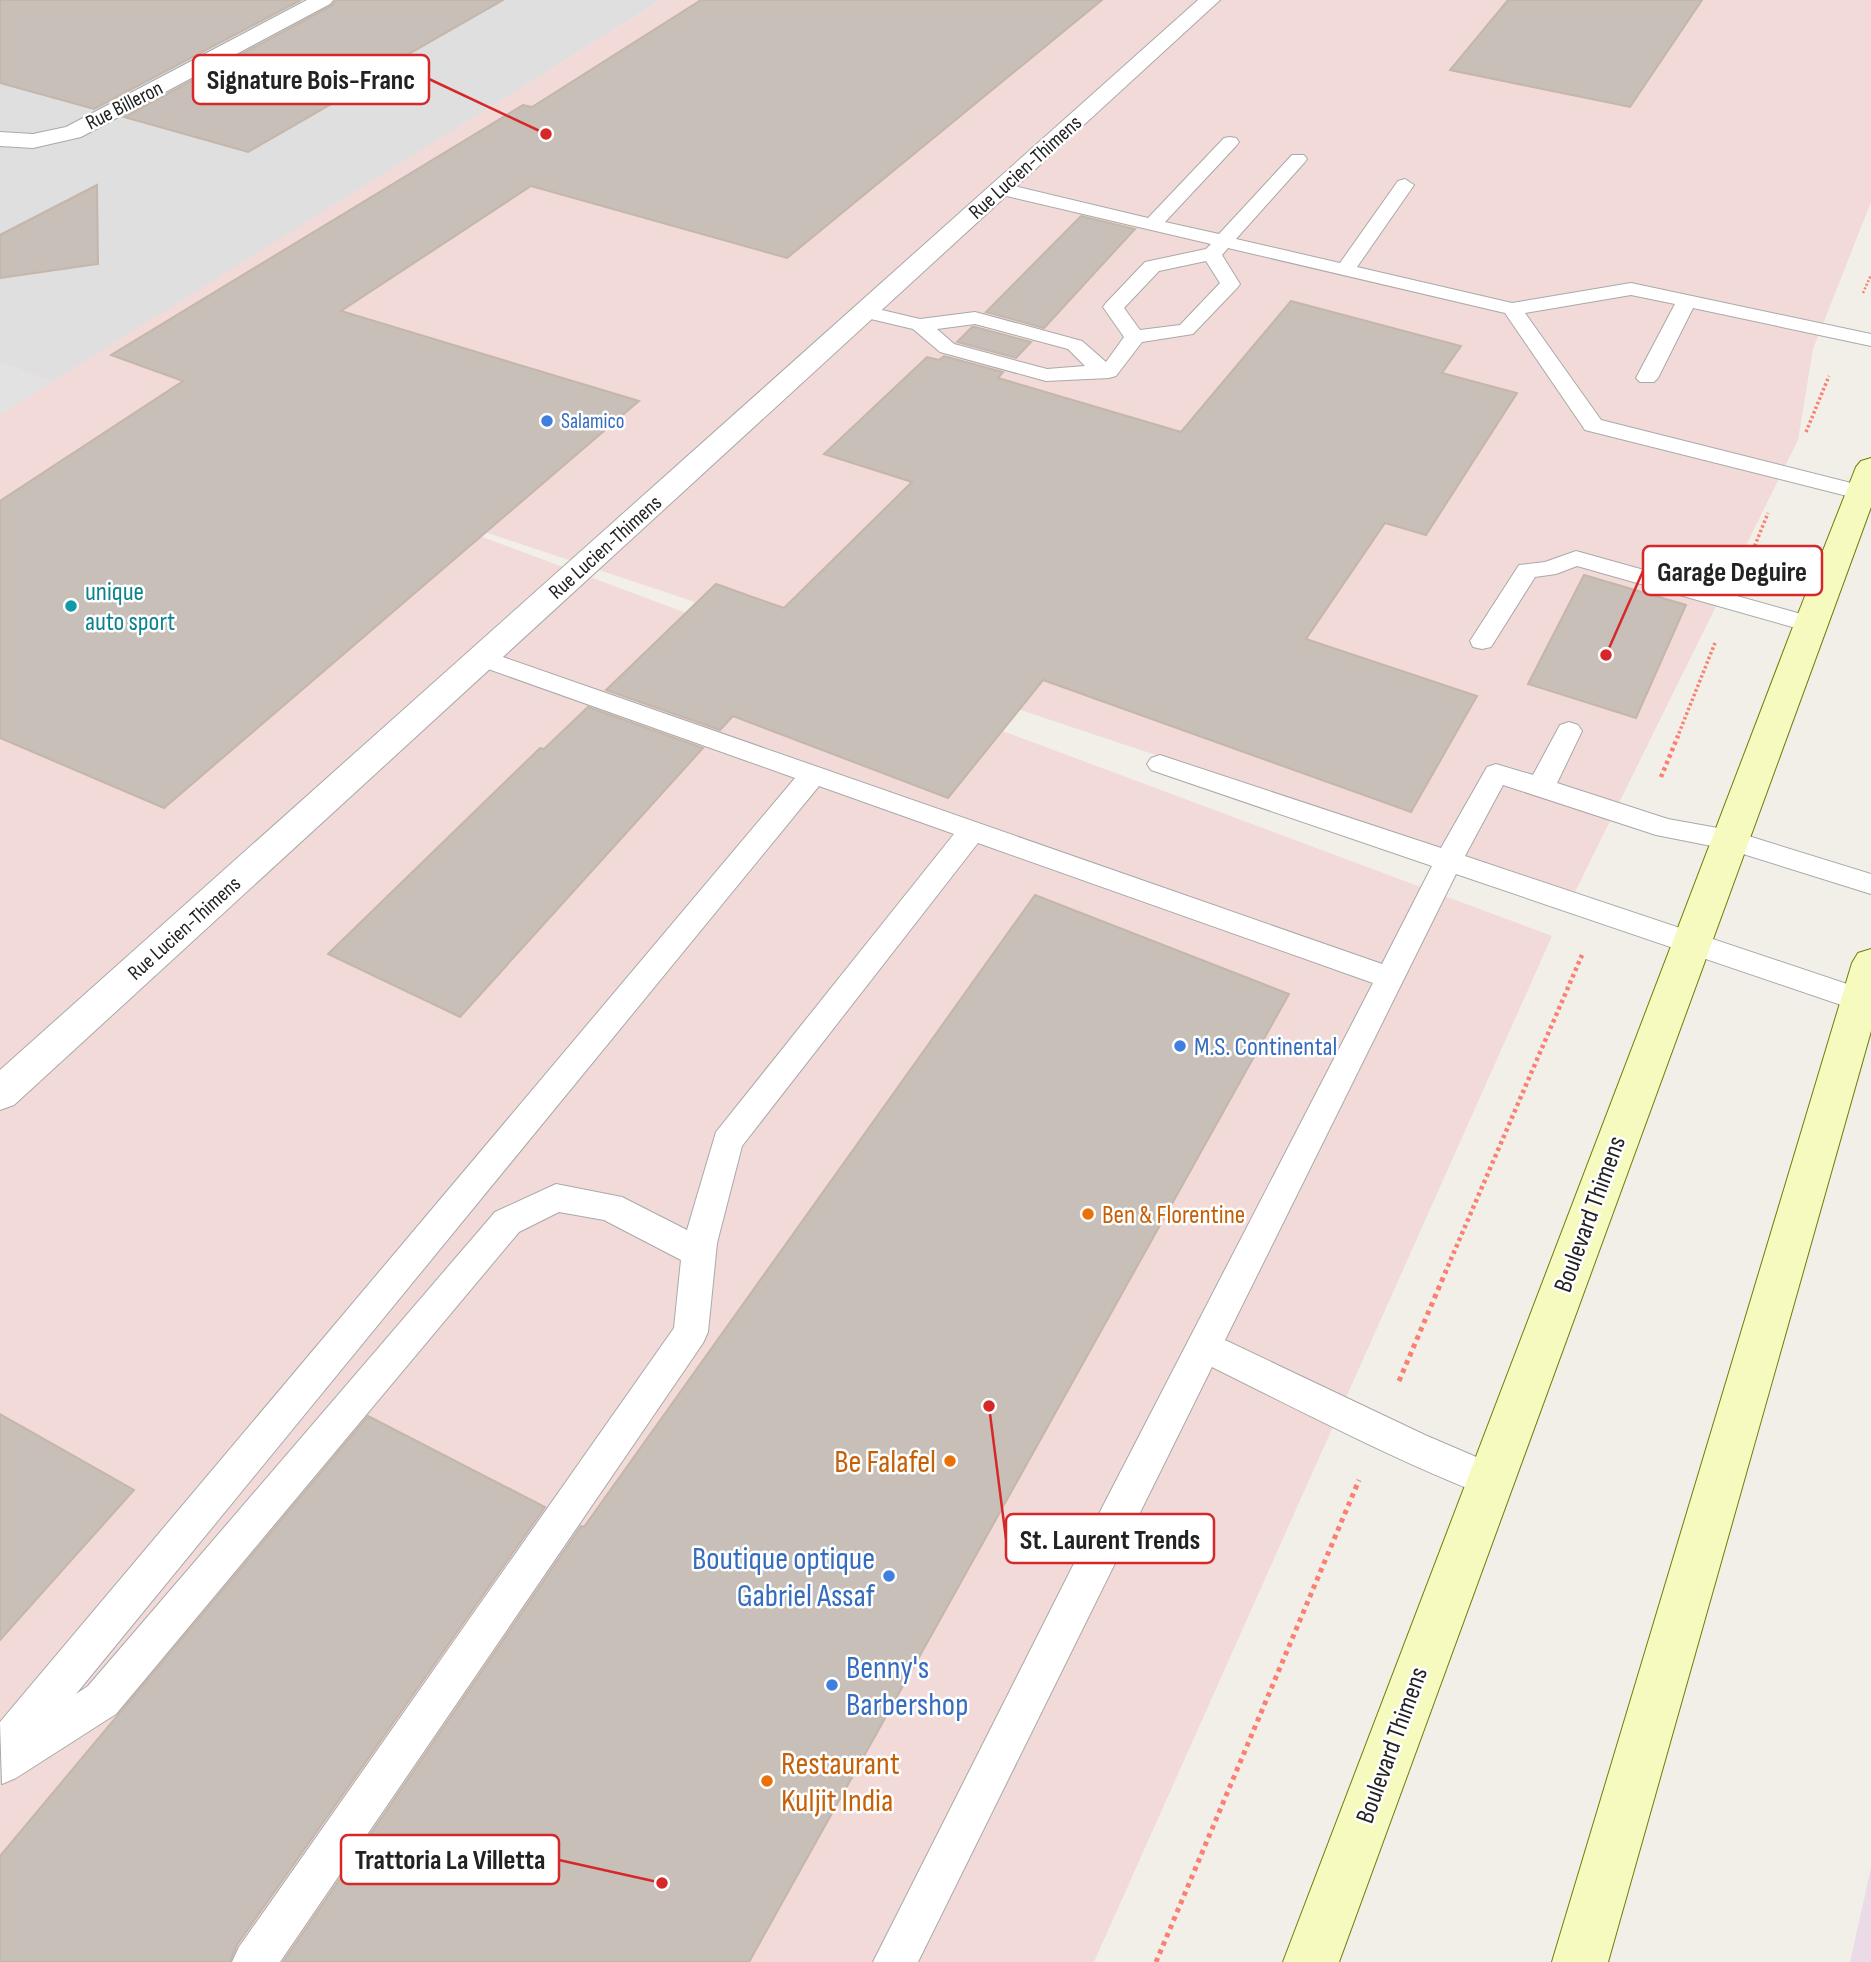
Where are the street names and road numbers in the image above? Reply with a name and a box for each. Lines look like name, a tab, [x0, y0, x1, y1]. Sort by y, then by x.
street label: Rue Billeron	[81, 75, 167, 135]
street label: Rue Lucien-Thimens	[964, 110, 1087, 224]
street label: Rue Lucien-Thimens	[544, 490, 667, 604]
street label: Rue Lucien-Thimens	[123, 871, 246, 985]
street label: Boulevard Thimens	[1548, 1132, 1633, 1297]
street label: Boulevard Thimens	[1350, 1663, 1435, 1828]

